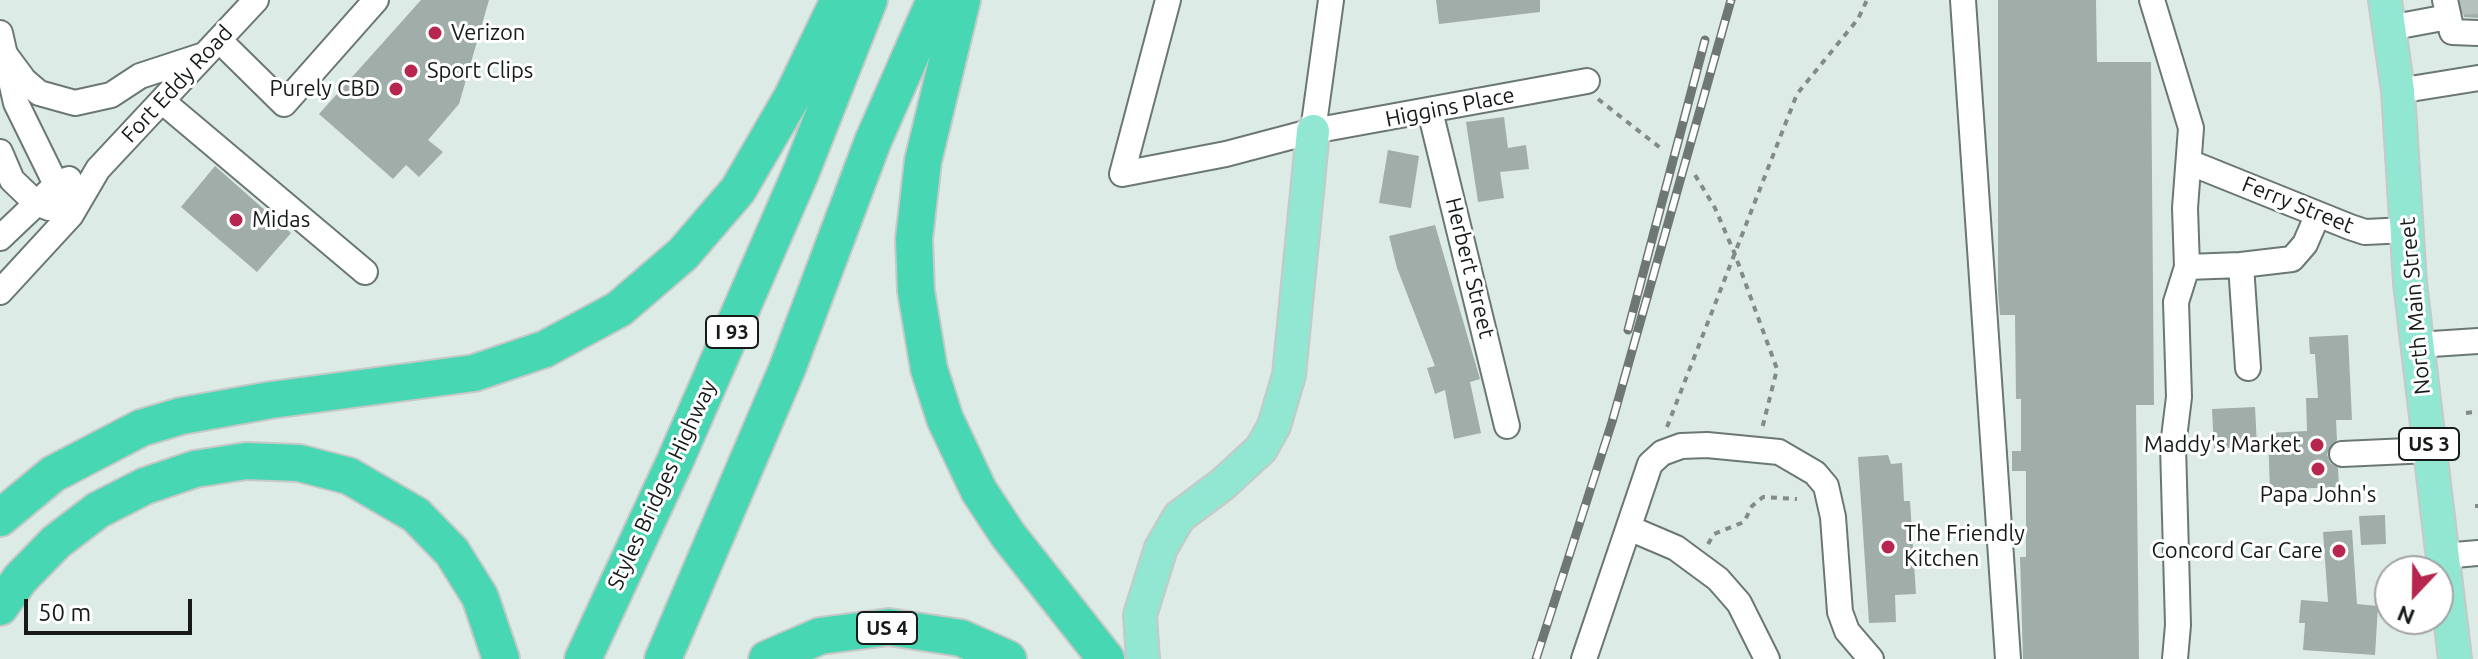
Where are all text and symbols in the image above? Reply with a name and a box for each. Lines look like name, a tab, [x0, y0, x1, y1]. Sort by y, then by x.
street label: Fort Eddy Road	[116, 20, 238, 148]
place label: Verizon	[451, 20, 525, 46]
marker: Verizon	[426, 24, 444, 42]
place label: Sport Clips	[427, 58, 533, 84]
marker: Sport Clips	[402, 62, 420, 80]
place label: Purely CBD	[269, 76, 380, 102]
marker: Purely CBD	[387, 80, 405, 98]
street label: Higgins Place	[1383, 82, 1517, 132]
street label: Ferry Street	[2238, 171, 2358, 239]
street label: Herbert Street	[1440, 195, 1500, 341]
place label: Midas	[252, 207, 310, 233]
marker: Midas	[227, 211, 245, 229]
street label: North Main Street	[2394, 216, 2436, 396]
road number: I 93	[706, 316, 758, 348]
street label: Styles Bridges Highway	[602, 376, 722, 594]
road number: US 3	[2399, 428, 2459, 460]
place label: Maddy's Market	[2144, 432, 2301, 458]
marker: Maddy's Market	[2308, 436, 2326, 454]
marker: Papa John's	[2309, 460, 2327, 478]
place label: Papa John's	[2260, 482, 2376, 508]
place label: The Friendly Kitchen	[1904, 521, 2025, 572]
marker: The Friendly Kitchen	[1879, 538, 1897, 556]
place label: Concord Car Care	[2151, 538, 2323, 564]
marker: Concord Car Care	[2330, 542, 2348, 560]
north arrow	[2374, 555, 2454, 635]
scale bar	[28, 583, 196, 633]
text: 50 m	[38, 599, 91, 626]
text: N	[2393, 601, 2418, 631]
road number: US 4	[857, 612, 917, 644]

